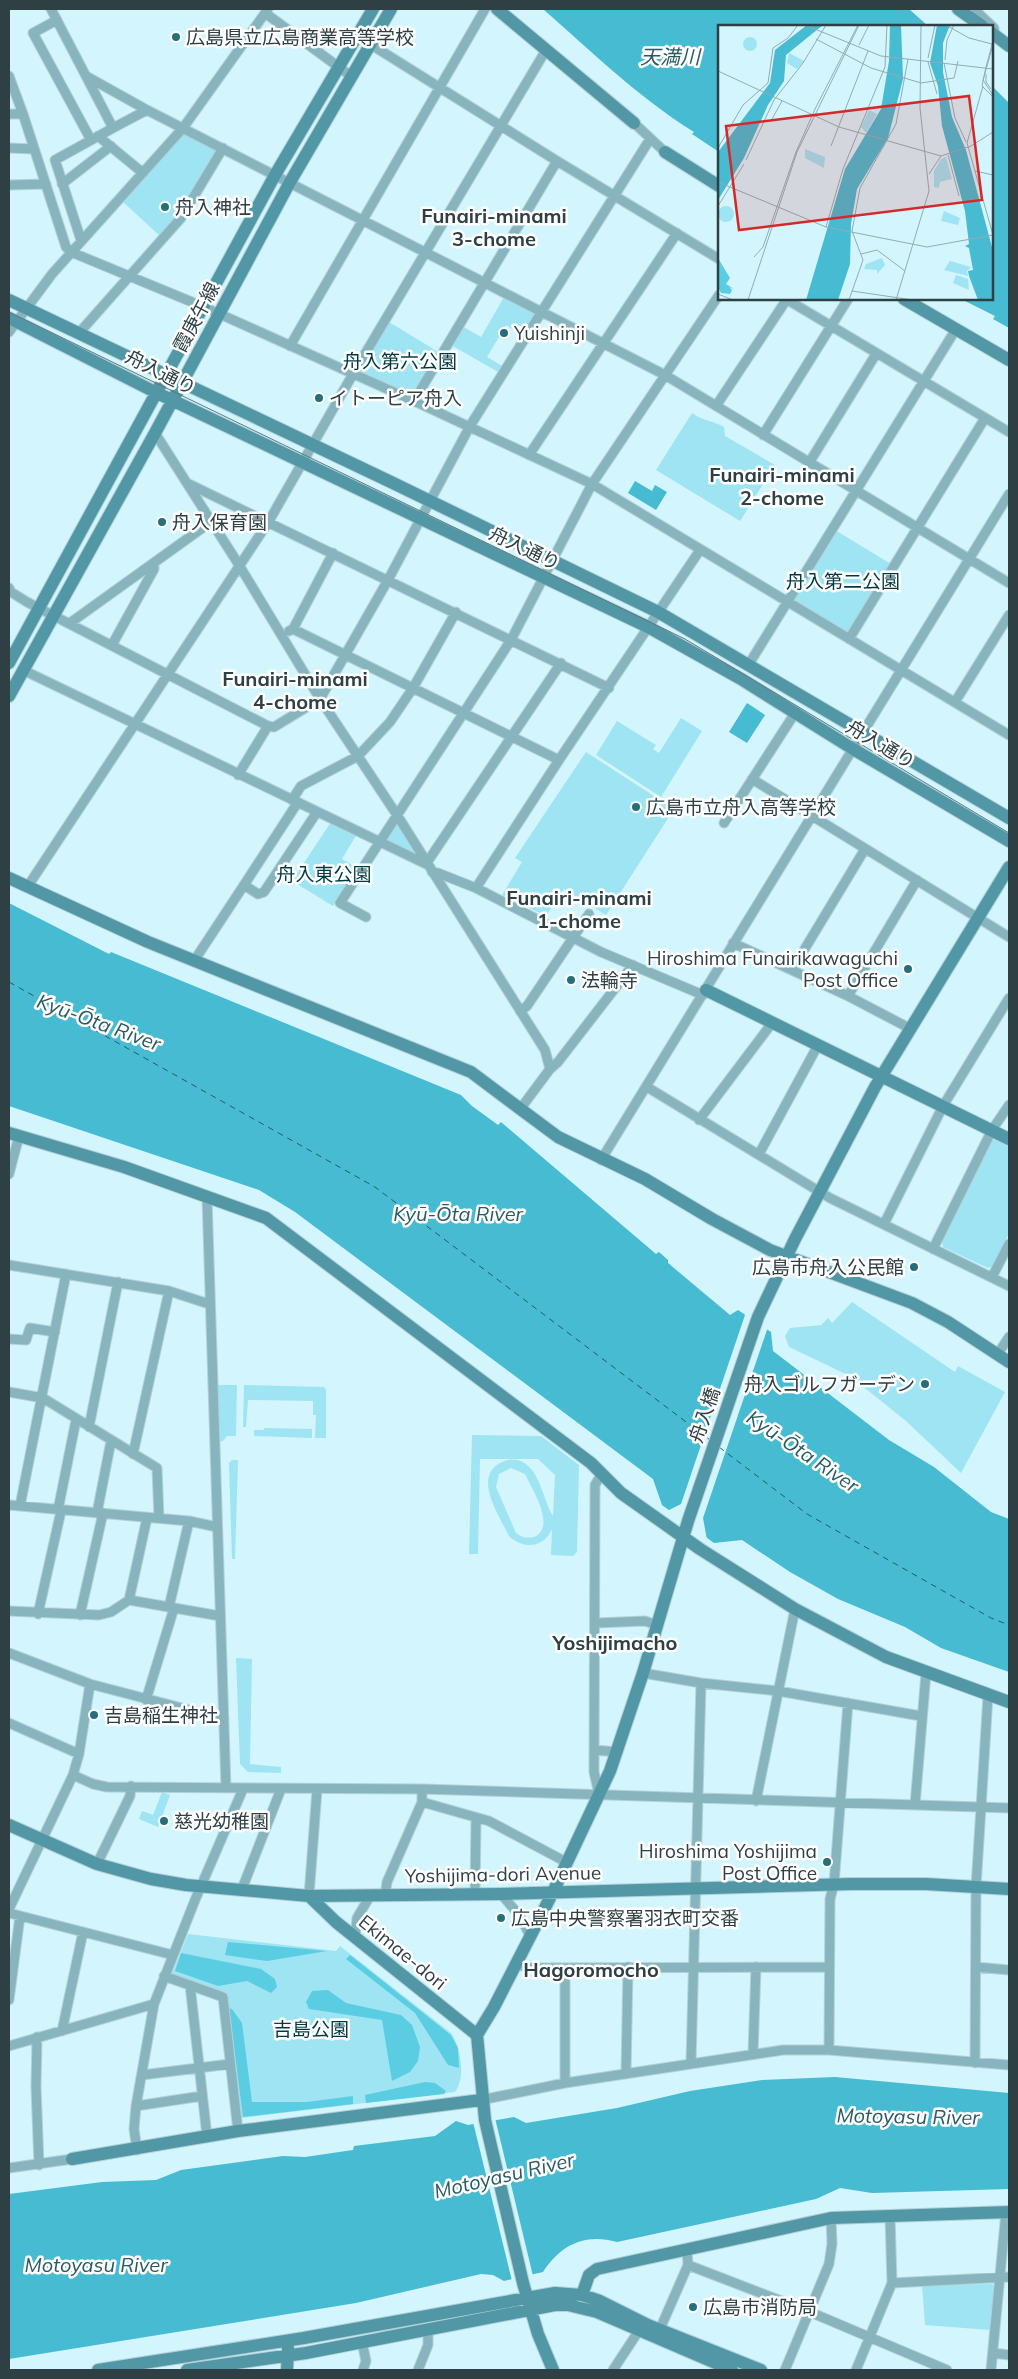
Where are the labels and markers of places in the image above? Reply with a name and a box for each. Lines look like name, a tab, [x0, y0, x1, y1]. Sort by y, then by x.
place label: 広島県立広島商業高等学校	[186, 25, 414, 49]
marker: 広島県立広島商業高等学校	[170, 31, 182, 43]
place label: 舟入神社	[175, 195, 251, 219]
marker: 舟入神社	[159, 201, 171, 213]
place label: Yuishinji	[513, 321, 585, 345]
marker: Yuishinji	[498, 327, 510, 339]
place label: イトーピア舟入	[329, 386, 462, 410]
marker: イトーピア舟入	[313, 392, 325, 404]
place label: 舟入保育園	[172, 510, 267, 534]
marker: 舟入保育園	[156, 516, 168, 528]
place label: 広島市立舟入高等学校	[646, 795, 836, 819]
marker: 広島市立舟入高等学校	[630, 801, 642, 813]
place label: Hiroshima Funairikawaguchi Post Office	[647, 946, 898, 992]
marker: Hiroshima Funairikawaguchi Post Office	[902, 963, 914, 975]
place label: 法輪寺	[581, 968, 638, 992]
marker: 法輪寺	[565, 974, 577, 986]
place label: 広島市舟入公民館	[752, 1255, 904, 1279]
marker: 広島市舟入公民館	[908, 1261, 920, 1273]
place label: 舟入ゴルフガーデン	[744, 1372, 915, 1396]
marker: 舟入ゴルフガーデン	[919, 1378, 931, 1390]
place label: 吉島稲生神社	[104, 1703, 218, 1727]
marker: 吉島稲生神社	[88, 1709, 100, 1721]
place label: 慈光幼稚園	[174, 1809, 269, 1833]
marker: 慈光幼稚園	[158, 1815, 170, 1827]
place label: Hiroshima Yoshijima Post Office	[639, 1839, 817, 1885]
marker: Hiroshima Yoshijima Post Office	[821, 1856, 833, 1868]
place label: 広島中央警察署羽衣町交番	[511, 1906, 739, 1930]
marker: 広島中央警察署羽衣町交番	[495, 1912, 507, 1924]
place label: 広島市消防局	[703, 2295, 817, 2319]
marker: 広島市消防局	[687, 2301, 699, 2313]

